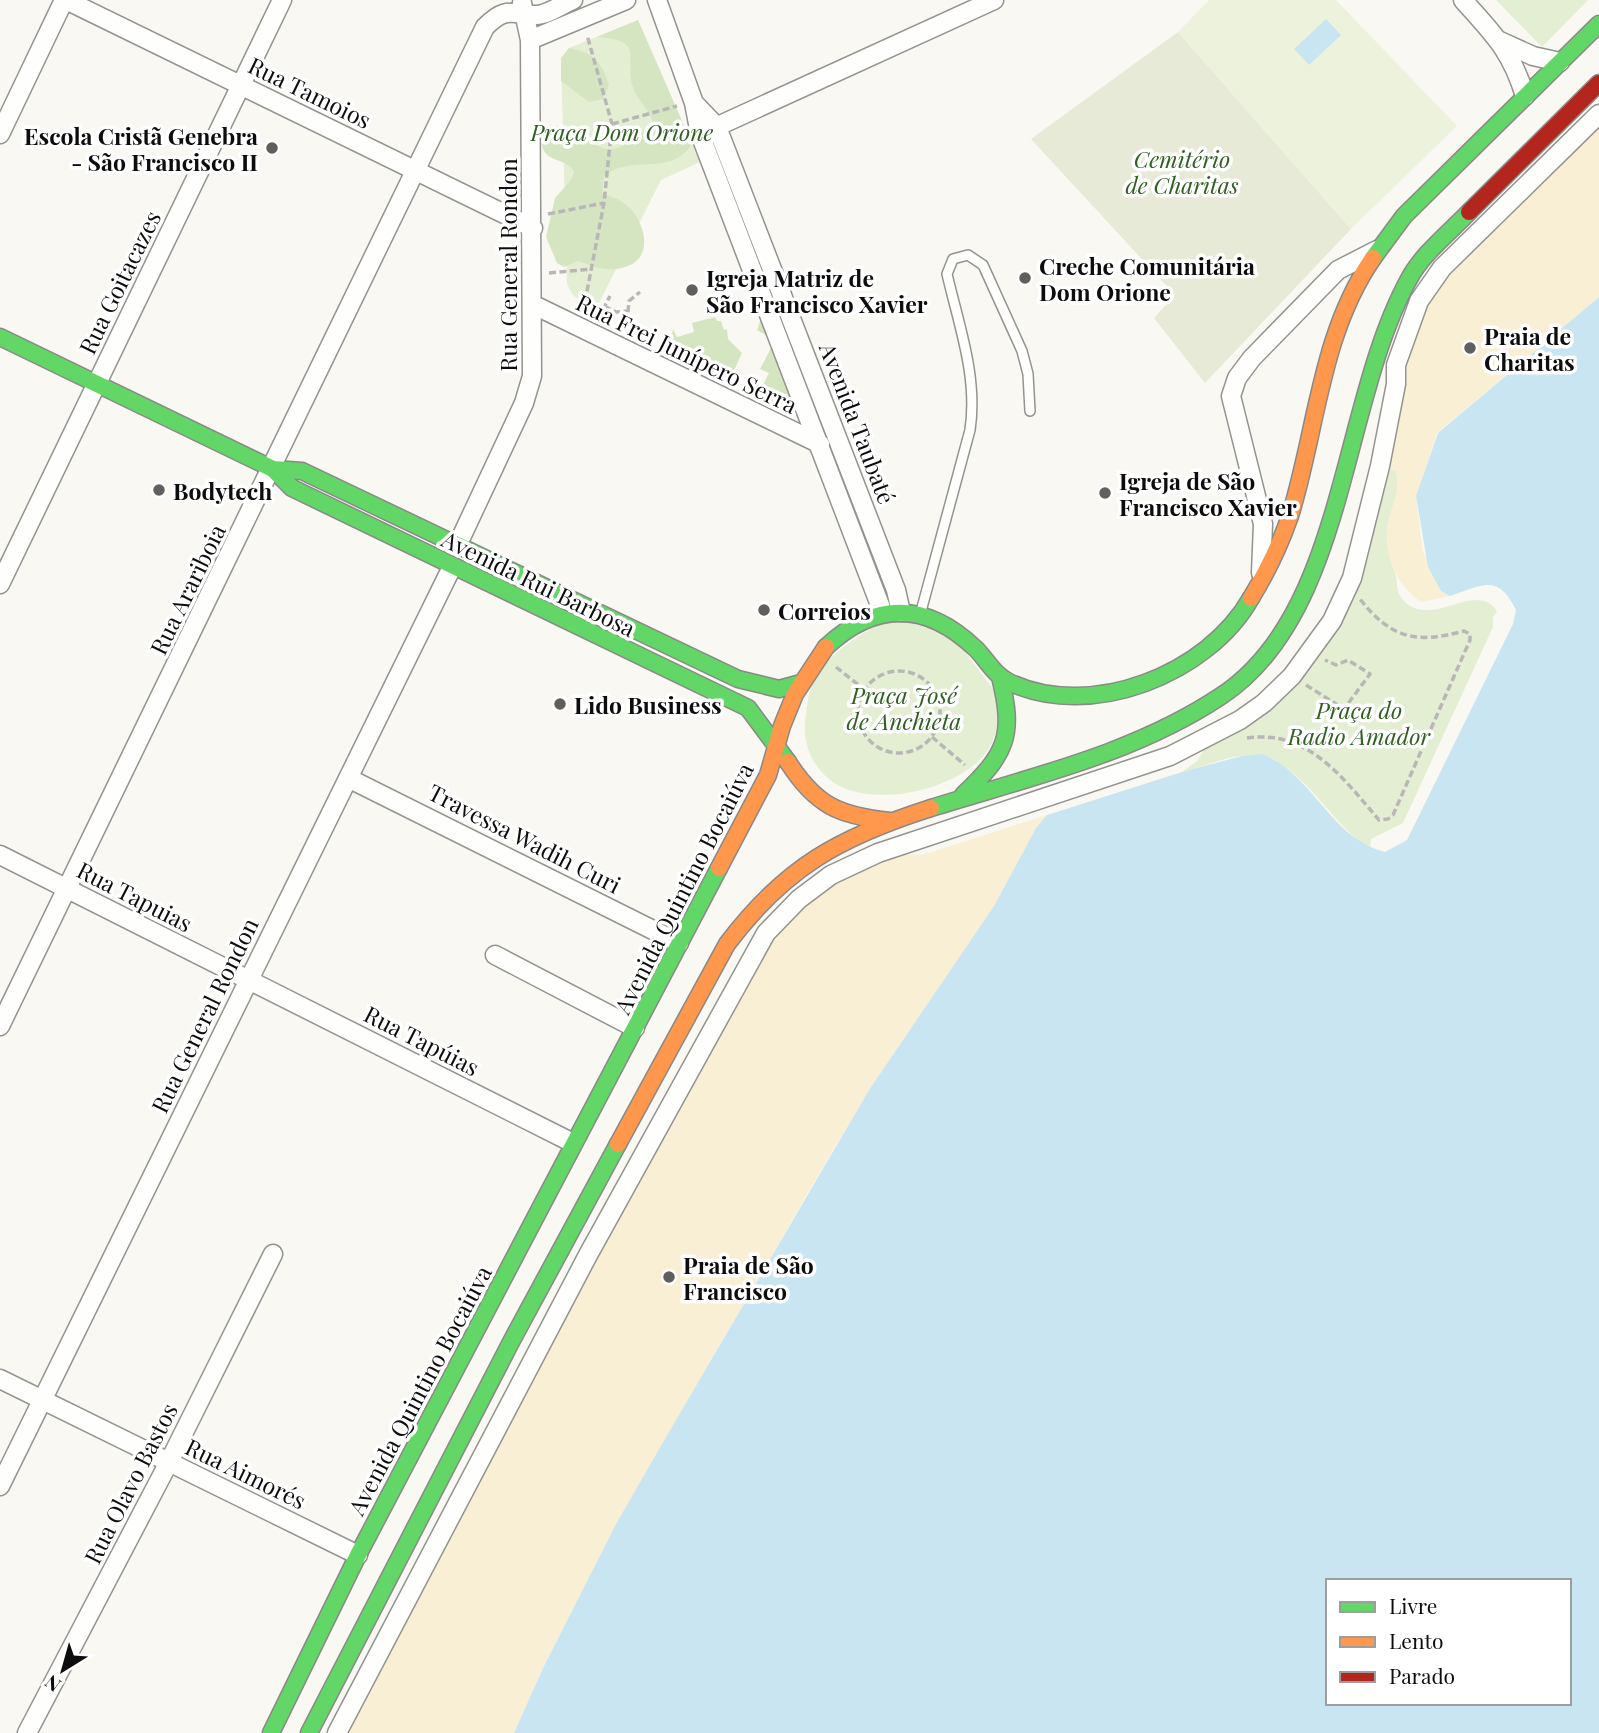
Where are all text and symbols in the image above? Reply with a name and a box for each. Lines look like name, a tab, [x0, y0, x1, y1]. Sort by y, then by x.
street label: Rua Tamoios	[244, 49, 376, 135]
park label: Praça Dom Orione	[530, 116, 714, 147]
place label: Escola Cristã Genebra - São Francisco II	[24, 120, 258, 177]
marker: Escola Cristã Genebra - São Francisco II	[264, 140, 280, 156]
park label: Cemitério de Charitas	[1125, 143, 1239, 200]
street label: Rua General Rondon	[492, 158, 523, 372]
street label: Rua Goitacazes	[71, 205, 167, 359]
place label: Creche Comunitária Dom Orione	[1039, 250, 1255, 307]
place label: Igreja Matriz de São Francisco Xavier	[706, 262, 928, 319]
marker: Creche Comunitária Dom Orione	[1017, 270, 1033, 286]
marker: Igreja Matriz de São Francisco Xavier	[684, 282, 700, 298]
street label: Rua Frei Junípero Serra	[571, 286, 803, 420]
place label: Praia de Charitas	[1484, 320, 1575, 377]
street label: Avenida Taubaté	[813, 337, 903, 508]
marker: Praia de Charitas	[1462, 340, 1478, 356]
place label: Igreja de São Francisco Xavier	[1119, 465, 1297, 522]
place label: Bodytech	[173, 475, 272, 506]
marker: Bodytech	[151, 482, 167, 498]
marker: Igreja de São Francisco Xavier	[1097, 485, 1113, 501]
street label: Rua Arariboia	[142, 518, 232, 659]
street label: Avenida Rui Barbosa	[436, 522, 641, 644]
place label: Correios	[778, 595, 871, 626]
marker: Correios	[756, 602, 772, 618]
park label: Praça José de Anchieta	[847, 679, 961, 736]
place label: Lido Business	[574, 689, 722, 720]
park label: Praça do Radio Amador	[1287, 694, 1431, 751]
marker: Lido Business	[552, 696, 568, 712]
street label: Avenida Quintino Bocaiúva	[606, 757, 760, 1020]
street label: Travessa Wadih Curi	[424, 776, 627, 900]
street label: Rua Tapuias	[72, 854, 198, 938]
street label: Rua General Rondon	[143, 912, 265, 1118]
street label: Rua Tapúias	[359, 998, 485, 1082]
place label: Praia de São Francisco	[683, 1249, 814, 1306]
street label: Avenida Quintino Bocaiúva	[340, 1260, 498, 1521]
marker: Praia de São Francisco	[661, 1269, 677, 1285]
street label: Rua Olavo Bastos	[76, 1397, 184, 1569]
street label: Rua Aimorés	[181, 1430, 311, 1516]
legend	[1326, 1579, 1571, 1705]
text: Livre	[1389, 1591, 1437, 1619]
text: Lento	[1389, 1626, 1443, 1654]
north arrow	[28, 1635, 98, 1705]
text: Parado	[1389, 1661, 1455, 1689]
text: N	[39, 1670, 65, 1699]

